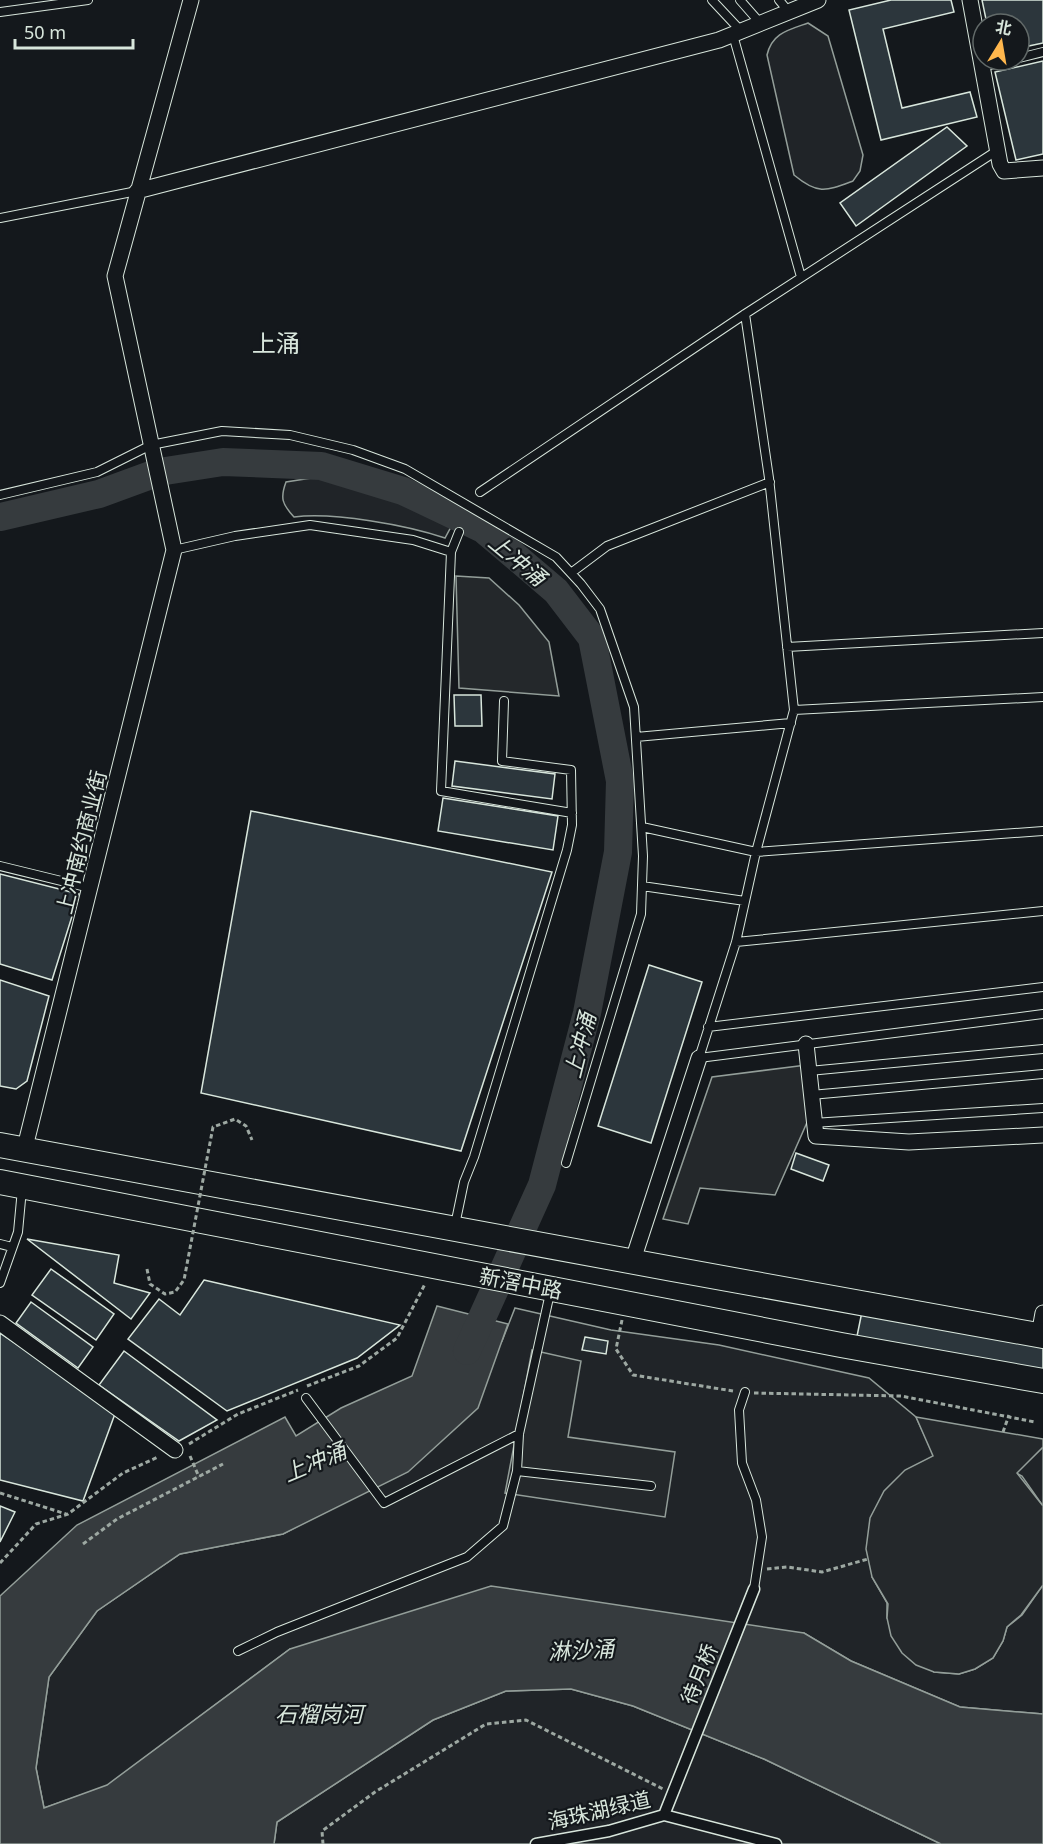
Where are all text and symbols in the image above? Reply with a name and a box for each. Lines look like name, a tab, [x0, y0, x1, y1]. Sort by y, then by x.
scale bar	[15, 12, 134, 50]
north arrow	[971, 12, 1031, 72]
text: 北	[994, 15, 1014, 40]
text: 50 m	[24, 20, 66, 44]
district label: 上涌	[252, 326, 300, 359]
water label: 上冲涌	[483, 526, 555, 594]
street label: 上冲南约商业街	[50, 767, 112, 917]
water label: 上冲涌	[556, 1006, 602, 1081]
street label: 新滘中路	[477, 1261, 565, 1305]
water label: 上冲涌	[278, 1433, 353, 1488]
water label: 淋沙涌	[547, 1632, 618, 1666]
street label: 待月桥	[674, 1640, 724, 1708]
water label: 石榴岗河	[275, 1698, 367, 1728]
street label: 海珠湖绿道	[545, 1785, 653, 1835]

